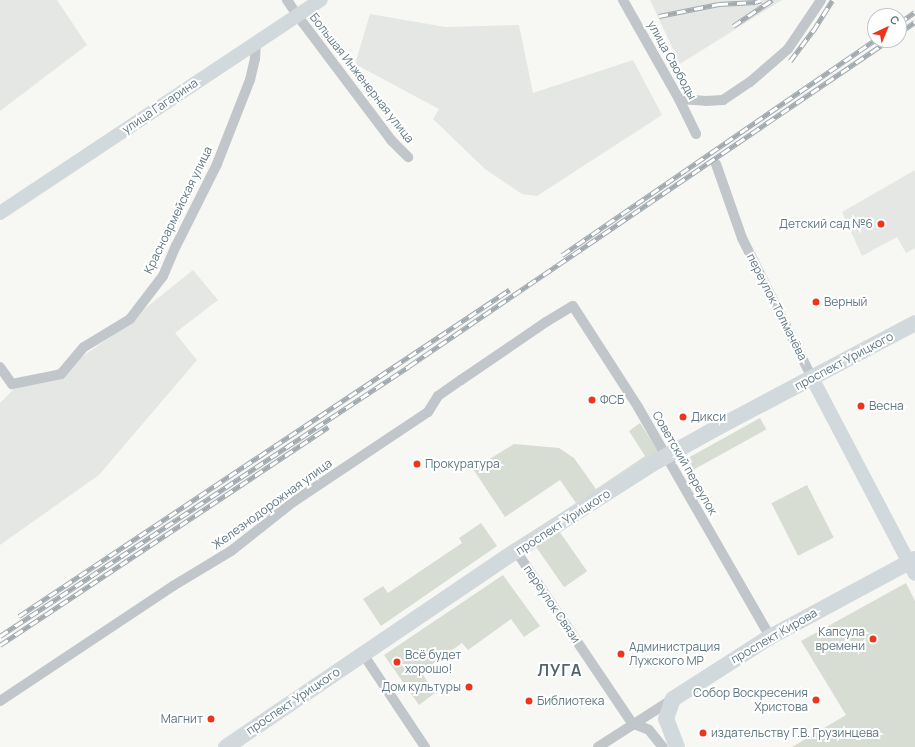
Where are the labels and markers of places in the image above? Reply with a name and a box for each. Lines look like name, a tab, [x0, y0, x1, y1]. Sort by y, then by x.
place label: Детский сад №6	[779, 217, 873, 231]
marker: Детский сад №6	[876, 219, 886, 229]
place label: Верный	[824, 295, 867, 309]
marker: Верный	[811, 297, 821, 307]
place label: ФСБ	[600, 393, 624, 407]
marker: ФСБ	[587, 395, 597, 405]
place label: Весна	[869, 399, 904, 413]
marker: Весна	[856, 401, 866, 411]
place label: Дикси	[691, 410, 726, 424]
marker: Дикси	[678, 412, 688, 422]
place label: Прокуратура	[425, 457, 500, 471]
marker: Прокуратура	[412, 459, 422, 469]
place label: Капсула времени	[815, 625, 865, 653]
marker: Капсула времени	[868, 634, 878, 644]
place label: Администрация Лужского МР	[629, 640, 720, 668]
place label: Всё будет хорошо!	[405, 648, 461, 676]
marker: Администрация Лужского МР	[616, 649, 626, 659]
marker: Всё будет хорошо!	[392, 657, 402, 667]
place label: Дом культуры	[382, 680, 461, 694]
marker: Дом культуры	[464, 682, 474, 692]
place label: Собор Воскресения Христова	[693, 686, 808, 714]
place label: Библиотека	[537, 694, 604, 708]
marker: Собор Воскресения Христова	[811, 695, 821, 705]
marker: Библиотека	[524, 696, 534, 706]
place label: Магнит	[161, 712, 203, 726]
marker: Магнит	[206, 714, 216, 724]
place label: издательству Г.В. Грузинцева	[711, 726, 879, 740]
marker: издательству Г.В. Грузинцева	[698, 728, 708, 738]

